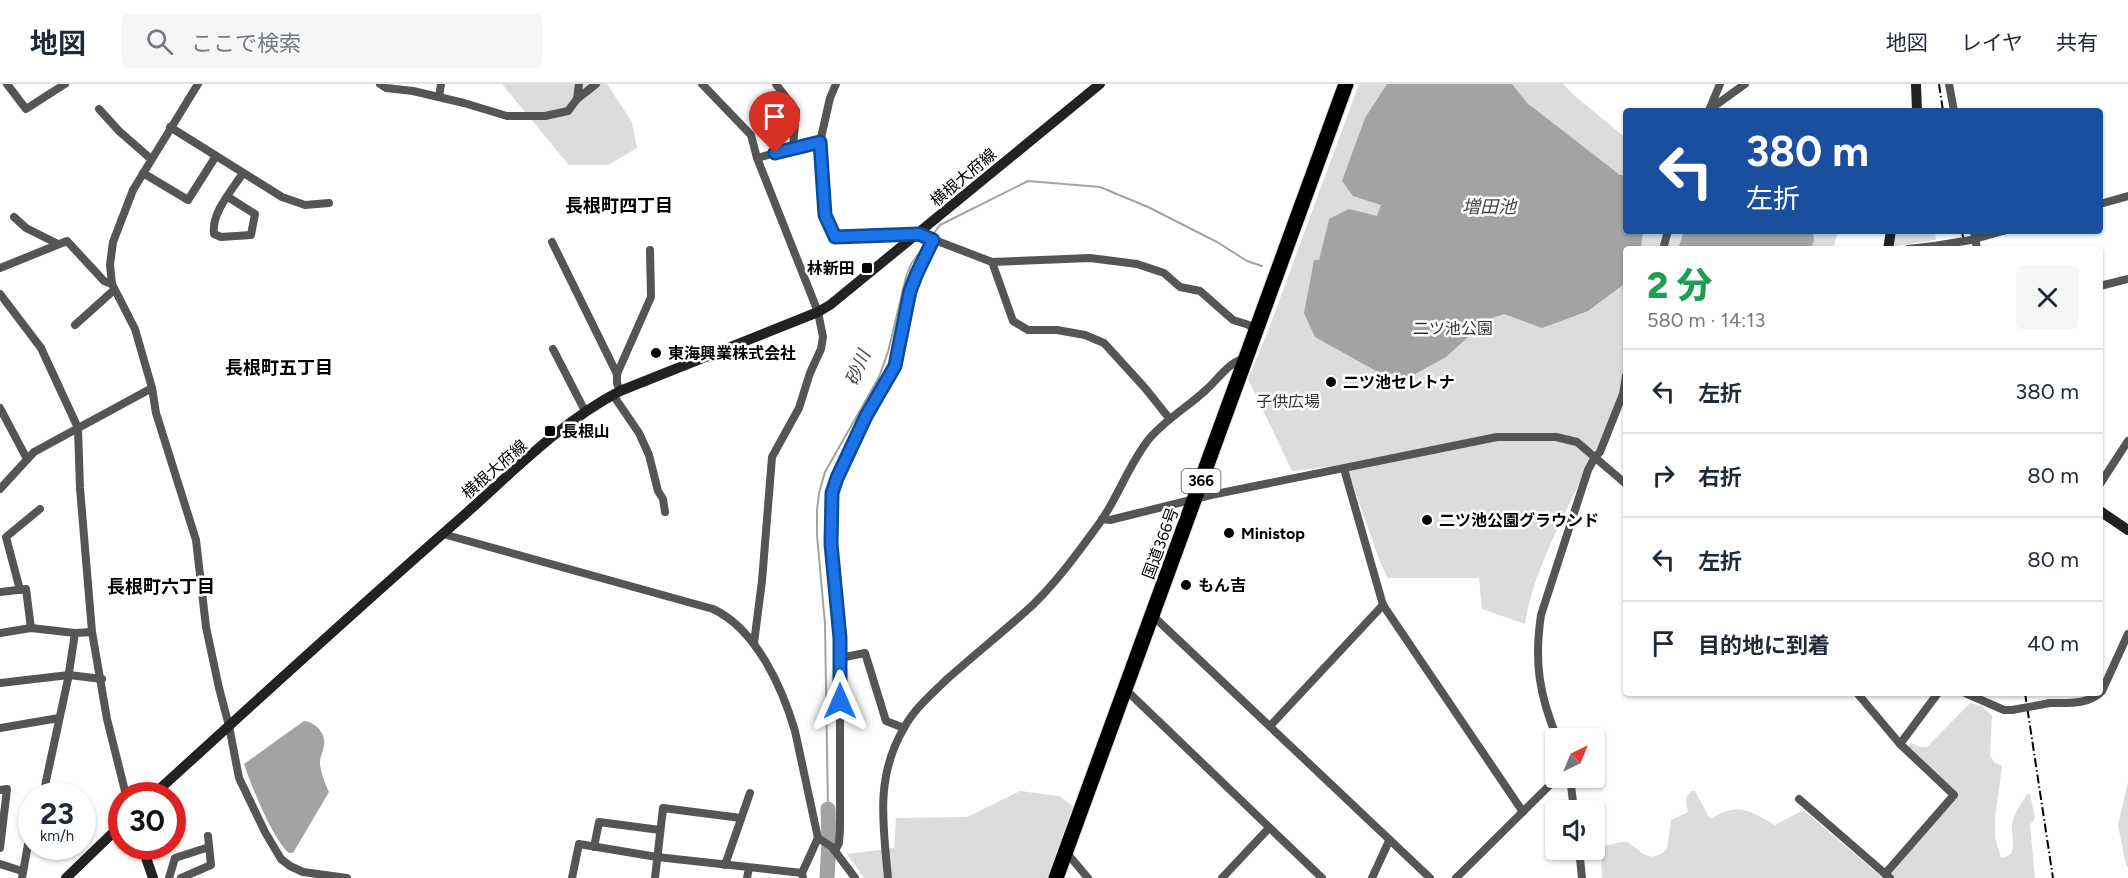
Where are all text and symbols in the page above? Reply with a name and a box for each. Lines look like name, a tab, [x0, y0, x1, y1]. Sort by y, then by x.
search box	[122, 14, 542, 68]
icon: search	[143, 25, 176, 58]
text: 地図	[30, 26, 86, 60]
text: ここで検索	[191, 30, 301, 57]
text: 地図	[1886, 30, 1928, 55]
text: レイヤ	[1961, 30, 2023, 55]
text: 共有	[2056, 30, 2098, 55]
pin	[749, 91, 800, 153]
icon: arrive	[758, 100, 791, 133]
text: 380 m	[1746, 126, 1869, 177]
icon: left	[1647, 132, 1725, 210]
street label: 横根大府線	[927, 144, 1000, 210]
text: 左折	[1746, 182, 1800, 215]
district label: 長根町四丁目	[565, 195, 673, 217]
water label: 増田池	[1462, 196, 1518, 218]
place label: 林新田	[807, 259, 855, 278]
marker: 林新田	[860, 261, 874, 275]
text: 2 分	[1647, 264, 1713, 307]
button: close	[2016, 266, 2079, 329]
text: 580 m · 14:13	[1647, 308, 1765, 332]
park label: 二ツ池公園	[1413, 319, 1493, 338]
place label: 東海興業株式会社	[668, 344, 796, 363]
water label: 砂川	[841, 345, 876, 389]
marker: 東海興業株式会社	[649, 346, 663, 360]
district label: 長根町五丁目	[225, 357, 333, 379]
place label: 二ツ池セレトナ	[1343, 373, 1455, 392]
marker: 二ツ池セレトナ	[1324, 375, 1338, 389]
icon: left	[1647, 375, 1680, 408]
text: 380 m	[2015, 378, 2079, 405]
text: 左折	[1698, 380, 1742, 407]
park label: 子供広場	[1256, 392, 1320, 411]
place label: 長根山	[562, 422, 610, 441]
marker: 長根山	[543, 424, 557, 438]
street label: 横根大府線	[458, 436, 531, 503]
icon: right	[1647, 459, 1680, 492]
text: 80 m	[2027, 462, 2079, 489]
text: 右折	[1698, 464, 1742, 491]
road number: 366	[1182, 469, 1220, 493]
street label: 国道366号	[1139, 505, 1182, 582]
place label: 二ツ池公園グラウンド	[1439, 511, 1599, 530]
marker: 二ツ池公園グラウンド	[1420, 513, 1434, 527]
place label: Ministop	[1241, 524, 1305, 543]
marker: Ministop	[1222, 526, 1236, 540]
icon: left	[1647, 543, 1680, 576]
text: 80 m	[2027, 546, 2079, 573]
text: 左折	[1698, 548, 1742, 575]
district label: 長根町六丁目	[107, 576, 215, 598]
place label: もん吉	[1198, 576, 1246, 595]
marker: もん吉	[1179, 578, 1193, 592]
icon: arrive	[1647, 627, 1680, 660]
text: 40 m	[2027, 630, 2079, 657]
text: 目的地に到着	[1698, 632, 1830, 659]
position arrow	[808, 669, 872, 733]
north arrow	[1545, 728, 1605, 788]
map controls	[1545, 728, 1605, 860]
speed limit sign: 30	[108, 782, 186, 860]
text: 23	[40, 795, 74, 832]
button: sound	[1545, 800, 1605, 860]
text: km/h	[40, 827, 74, 845]

